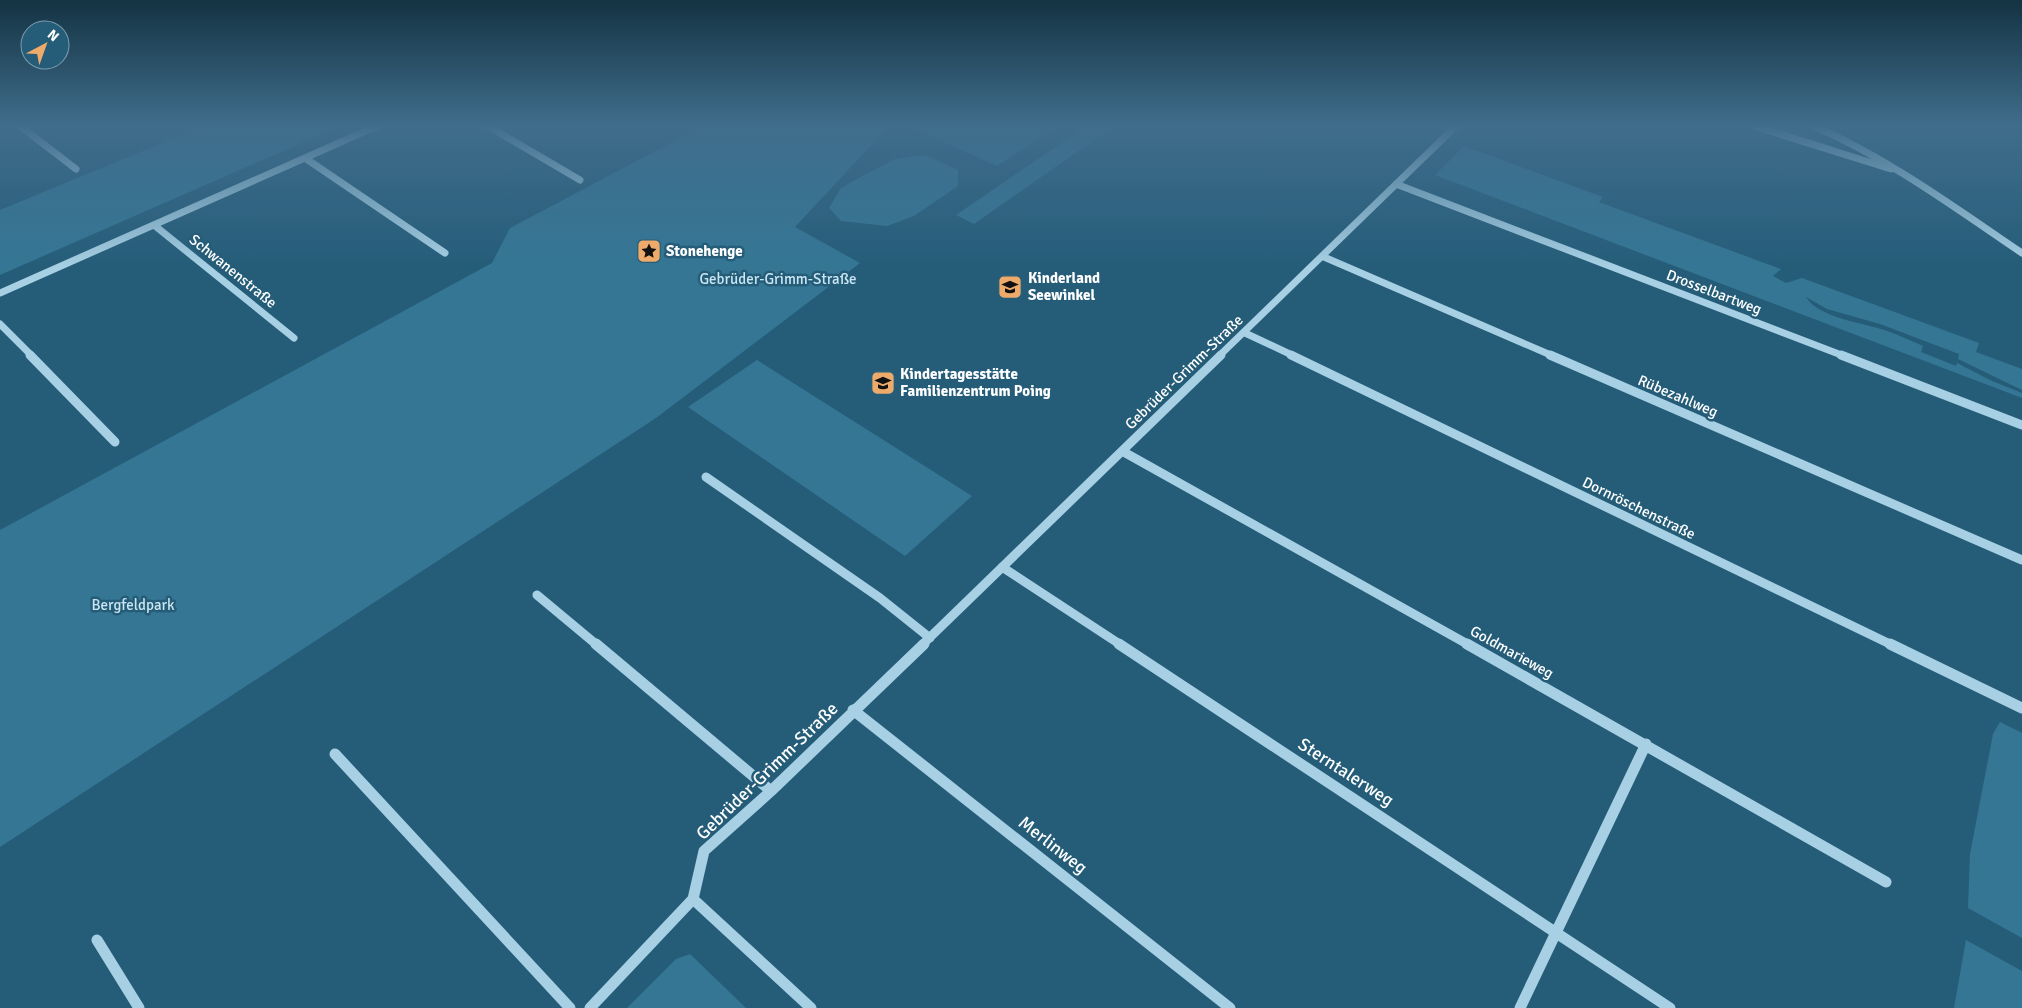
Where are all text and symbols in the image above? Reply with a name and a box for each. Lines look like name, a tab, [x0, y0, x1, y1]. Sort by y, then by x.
north arrow	[20, 20, 70, 70]
text: N	[44, 26, 62, 45]
street label: Schwanenstraße	[186, 230, 280, 312]
place icon: Stonehenge	[636, 238, 662, 264]
place label: Stonehenge	[666, 242, 743, 260]
street label: Drosselbartweg	[1664, 266, 1764, 318]
place label: Kinderland Seewinkel	[1028, 269, 1100, 304]
park label: Gebrüder-Grimm-Straße	[699, 270, 857, 288]
school or university icon: Kinderland Seewinkel	[997, 274, 1023, 300]
street label: Gebrüder-Grimm-Straße	[1121, 311, 1247, 433]
place label: Kindertagesstätte Familienzentrum Poing	[900, 365, 1051, 400]
school or university icon: Kindertagesstätte Familienzentrum Poing	[870, 370, 896, 396]
street label: Rübezahlweg	[1635, 371, 1721, 421]
street label: Dornröschenstraße	[1580, 473, 1698, 543]
park label: Bergfeldpark	[91, 596, 175, 614]
street label: Goldmarieweg	[1467, 622, 1557, 682]
street label: Gebrüder-Grimm-Straße	[692, 698, 842, 844]
street label: Sterntalerweg	[1294, 733, 1398, 811]
street label: Merlinweg	[1014, 811, 1092, 879]

